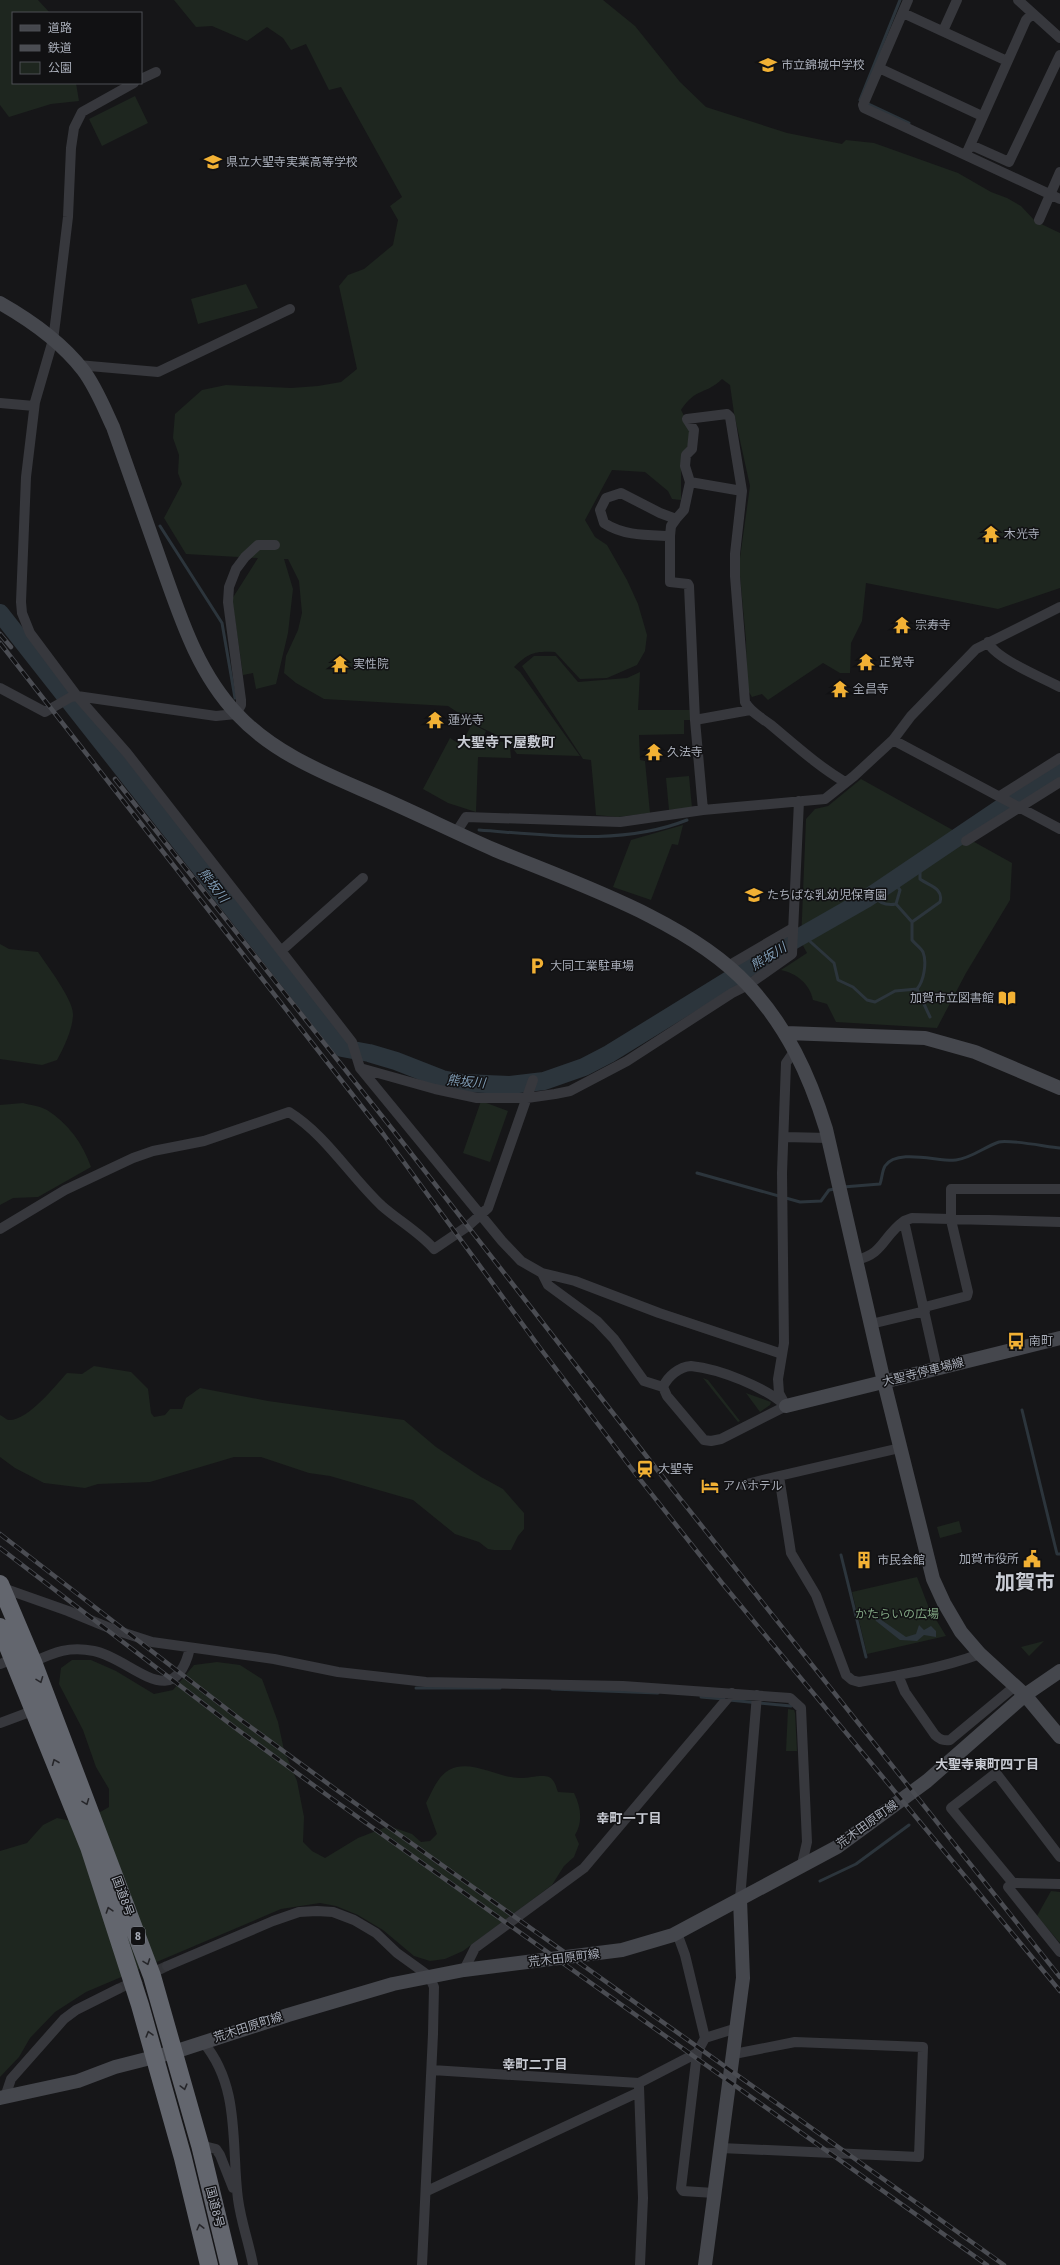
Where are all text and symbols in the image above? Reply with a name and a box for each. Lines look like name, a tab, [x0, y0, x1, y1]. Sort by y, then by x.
legend	[12, 12, 142, 84]
text: 道路	[48, 21, 72, 35]
text: 鉄道	[48, 41, 72, 55]
school or university icon: 市立錦城中学校	[758, 55, 778, 75]
place label: 市立錦城中学校	[781, 58, 865, 72]
text: 公園	[48, 61, 72, 75]
school or university icon: 県立大聖寺実業高等学校	[203, 152, 223, 172]
place label: 県立大聖寺実業高等学校	[226, 155, 358, 169]
temple icon: 木光寺	[981, 524, 1001, 544]
place label: 木光寺	[1004, 527, 1040, 541]
temple icon: 宗寿寺	[892, 615, 912, 635]
place label: 宗寿寺	[915, 618, 951, 632]
temple icon: 正覚寺	[856, 652, 876, 672]
temple icon: 実性院	[330, 654, 350, 674]
place label: 正覚寺	[879, 655, 915, 669]
place label: 実性院	[353, 657, 389, 671]
temple icon: 全昌寺	[830, 679, 850, 699]
place label: 全昌寺	[853, 682, 889, 696]
temple icon: 蓮光寺	[425, 710, 445, 730]
place label: 蓮光寺	[448, 713, 484, 727]
district label: 大聖寺下屋敷町	[457, 734, 555, 751]
temple icon: 久法寺	[644, 742, 664, 762]
place label: 久法寺	[667, 745, 703, 759]
water label: 熊坂川	[196, 865, 233, 907]
school or university icon: たちばな乳幼児保育園	[744, 885, 764, 905]
place label: たちばな乳幼児保育園	[767, 888, 887, 902]
water label: 熊坂川	[748, 939, 790, 973]
parking icon: 大同工業駐車場	[527, 956, 547, 976]
place label: 大同工業駐車場	[550, 959, 634, 973]
library icon: 加賀市立図書館	[997, 988, 1017, 1008]
place label: 加賀市立図書館	[910, 991, 994, 1005]
water label: 熊坂川	[446, 1072, 488, 1091]
bus stop icon: 南町	[1006, 1331, 1026, 1351]
place label: 南町	[1029, 1334, 1053, 1348]
street label: 大聖寺停車場線	[881, 1355, 965, 1389]
station icon: 大聖寺	[635, 1459, 655, 1479]
place label: 大聖寺	[658, 1462, 694, 1476]
hotel icon: アパホテル	[700, 1476, 720, 1496]
place label: アパホテル	[723, 1479, 783, 1493]
public building icon: 加賀市役所	[1022, 1549, 1042, 1569]
building icon: 市民会館	[854, 1550, 874, 1570]
place label: 加賀市役所	[959, 1552, 1019, 1566]
place label: 市民会館	[877, 1553, 925, 1567]
district label: 加賀市	[995, 1570, 1055, 1594]
park label: かたらいの広場	[855, 1607, 939, 1621]
one-way arrow	[35, 1677, 43, 1684]
district label: 大聖寺東町四丁目	[935, 1757, 1039, 1772]
one-way arrow	[52, 1758, 60, 1765]
street label: 荒木田原町線	[834, 1797, 900, 1851]
one-way arrow	[82, 1798, 90, 1805]
district label: 幸町一丁目	[596, 1811, 662, 1826]
street label: 国道8号	[109, 1874, 137, 1918]
one-way arrow	[105, 1907, 114, 1914]
road number: 8	[131, 1927, 145, 1945]
street label: 荒木田原町線	[527, 1947, 601, 1969]
one-way arrow	[143, 1959, 151, 1966]
street label: 荒木田原町線	[212, 2009, 284, 2045]
one-way arrow	[145, 2030, 154, 2037]
district label: 幸町二丁目	[502, 2057, 568, 2072]
one-way arrow	[179, 2083, 188, 2090]
street label: 国道8号	[203, 2185, 227, 2229]
one-way arrow	[196, 2224, 204, 2230]

